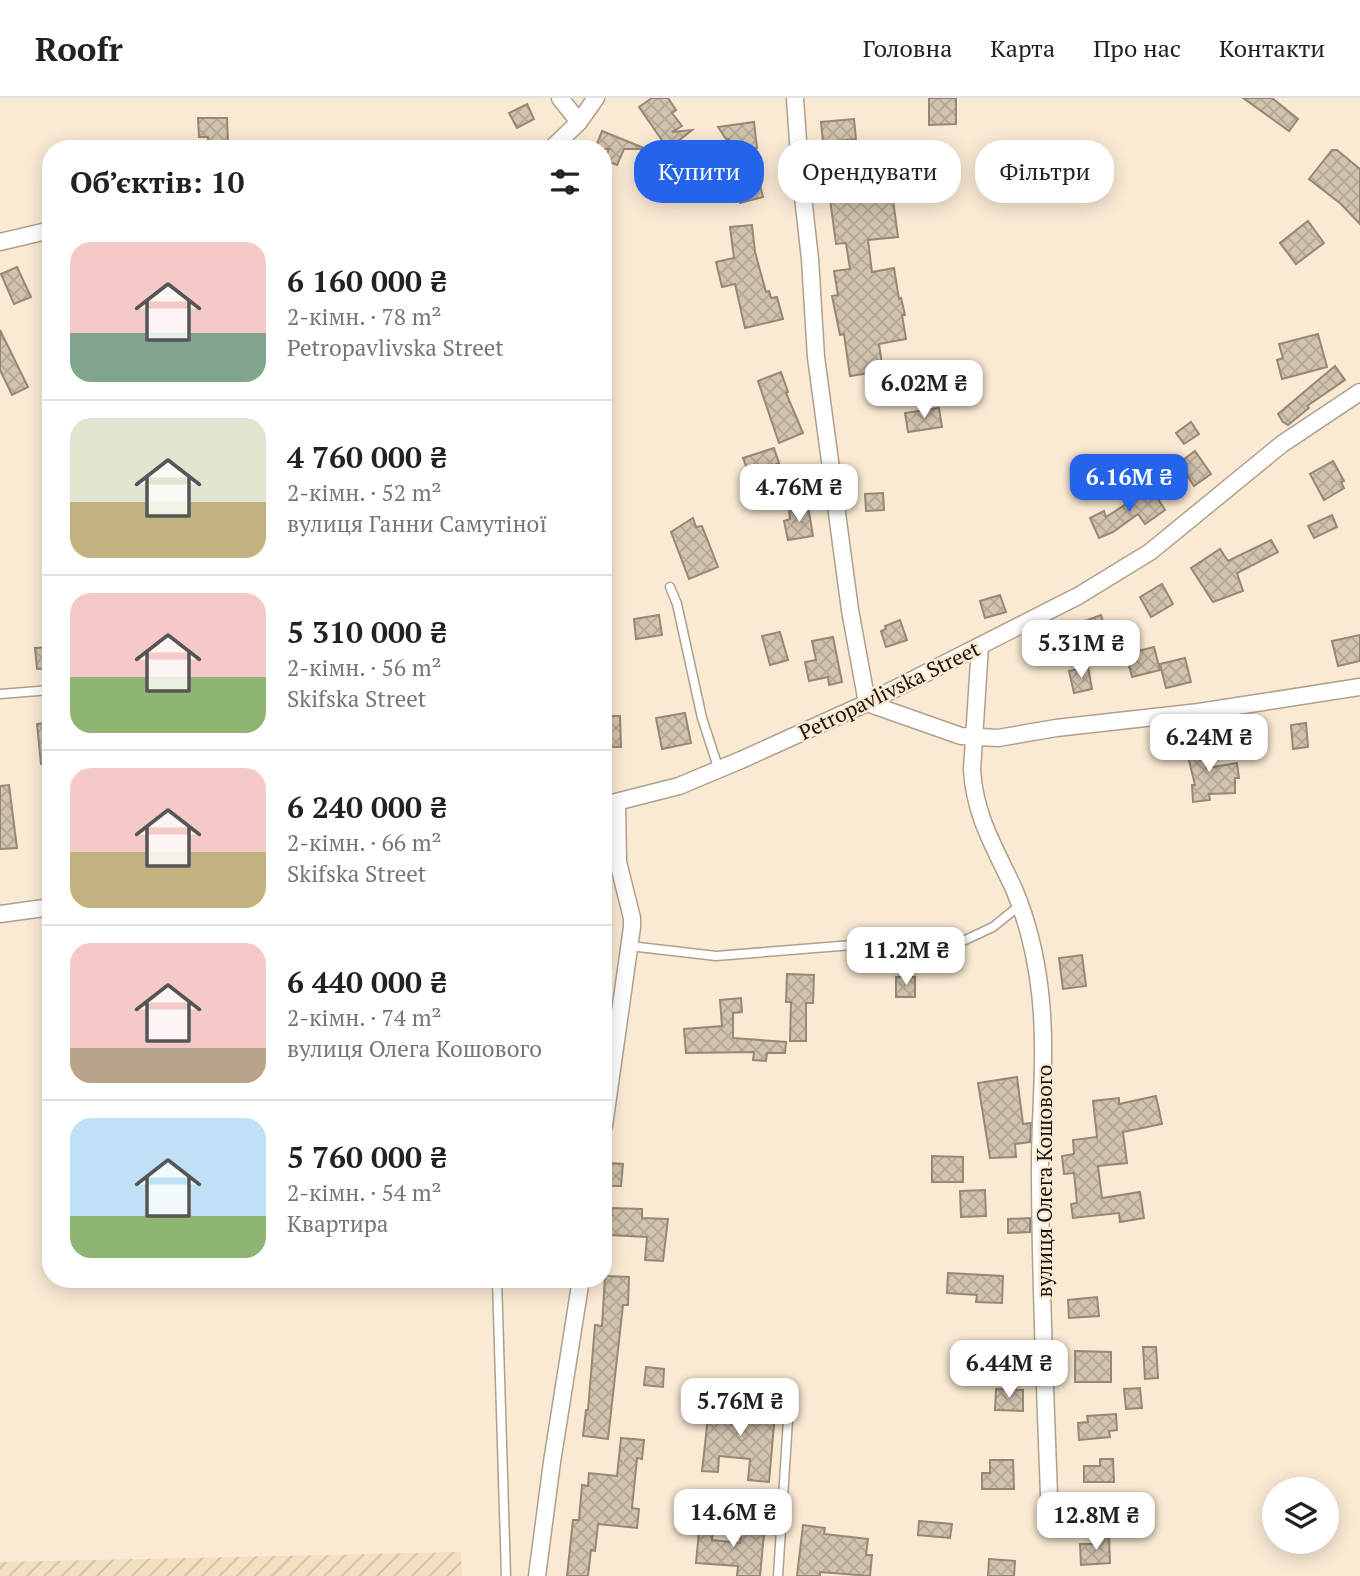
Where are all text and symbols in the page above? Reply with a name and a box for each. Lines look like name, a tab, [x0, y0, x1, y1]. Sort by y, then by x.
text: Roofr	[35, 27, 123, 70]
text: Головна	[863, 32, 952, 64]
text: Карта	[990, 32, 1055, 64]
text: Про нас	[1093, 32, 1181, 64]
text: Контакти	[1219, 32, 1325, 64]
chip: Купити	[634, 140, 764, 203]
chip: Орендувати	[778, 140, 961, 203]
chip: Фільтри	[975, 140, 1114, 203]
text: Об’єктів: 10	[70, 162, 244, 202]
icon: filters	[546, 163, 584, 201]
text: 6 160 000 ₴	[287, 261, 447, 301]
icon: home	[126, 270, 210, 354]
text: 2-кімн. · 78 m²	[287, 301, 441, 332]
text: Petropavlivska Street	[287, 332, 504, 363]
pin: 6.02M ₴	[859, 360, 989, 420]
text: 6.02M ₴	[881, 367, 967, 398]
text: 4 760 000 ₴	[287, 437, 447, 477]
icon: home	[126, 446, 210, 530]
pin: 6.16M ₴	[1064, 454, 1194, 514]
text: 6.16M ₴	[1086, 461, 1172, 492]
pin: 4.76M ₴	[734, 464, 864, 524]
text: 4.76M ₴	[756, 471, 842, 502]
text: 2-кімн. · 52 m²	[287, 477, 441, 508]
text: вулиця Ганни Самутіної	[287, 508, 547, 539]
text: 5 310 000 ₴	[287, 612, 447, 652]
pin: 5.31M ₴	[1016, 620, 1146, 680]
icon: home	[126, 621, 210, 705]
text: 5.31M ₴	[1038, 627, 1124, 658]
street label: Petropavlivska Street	[794, 634, 984, 746]
text: 2-кімн. · 56 m²	[287, 652, 441, 683]
text: Skifska Street	[287, 683, 426, 714]
pin: 6.24M ₴	[1144, 714, 1274, 774]
text: 6.24M ₴	[1166, 721, 1252, 752]
text: 6 240 000 ₴	[287, 787, 447, 827]
icon: home	[126, 796, 210, 880]
text: 2-кімн. · 66 m²	[287, 827, 441, 858]
text: Skifska Street	[287, 858, 426, 889]
pin: 11.2M ₴	[841, 928, 971, 987]
text: 11.2M ₴	[863, 934, 949, 965]
text: 6 440 000 ₴	[287, 962, 447, 1002]
icon: home	[126, 971, 210, 1055]
text: 2-кімн. · 74 m²	[287, 1002, 441, 1033]
text: вулиця Олега Кошового	[287, 1033, 542, 1064]
street label: вулиця Олега Кошового	[1030, 1065, 1058, 1297]
text: 5 760 000 ₴	[287, 1137, 447, 1177]
icon: home	[126, 1146, 210, 1230]
text: 2-кімн. · 54 m²	[287, 1177, 441, 1208]
text: Квартира	[287, 1208, 388, 1239]
pin: 6.44M ₴	[944, 1340, 1074, 1400]
text: 6.44M ₴	[966, 1347, 1052, 1378]
pin: 5.76M ₴	[675, 1378, 805, 1438]
text: 5.76M ₴	[697, 1385, 783, 1416]
map controls	[1262, 1477, 1339, 1554]
button: layers	[1262, 1477, 1339, 1554]
pin: 14.6M ₴	[668, 1490, 798, 1549]
pin: 12.8M ₴	[1031, 1492, 1161, 1552]
text: 14.6M ₴	[690, 1496, 776, 1527]
text: 12.8M ₴	[1053, 1499, 1139, 1530]

